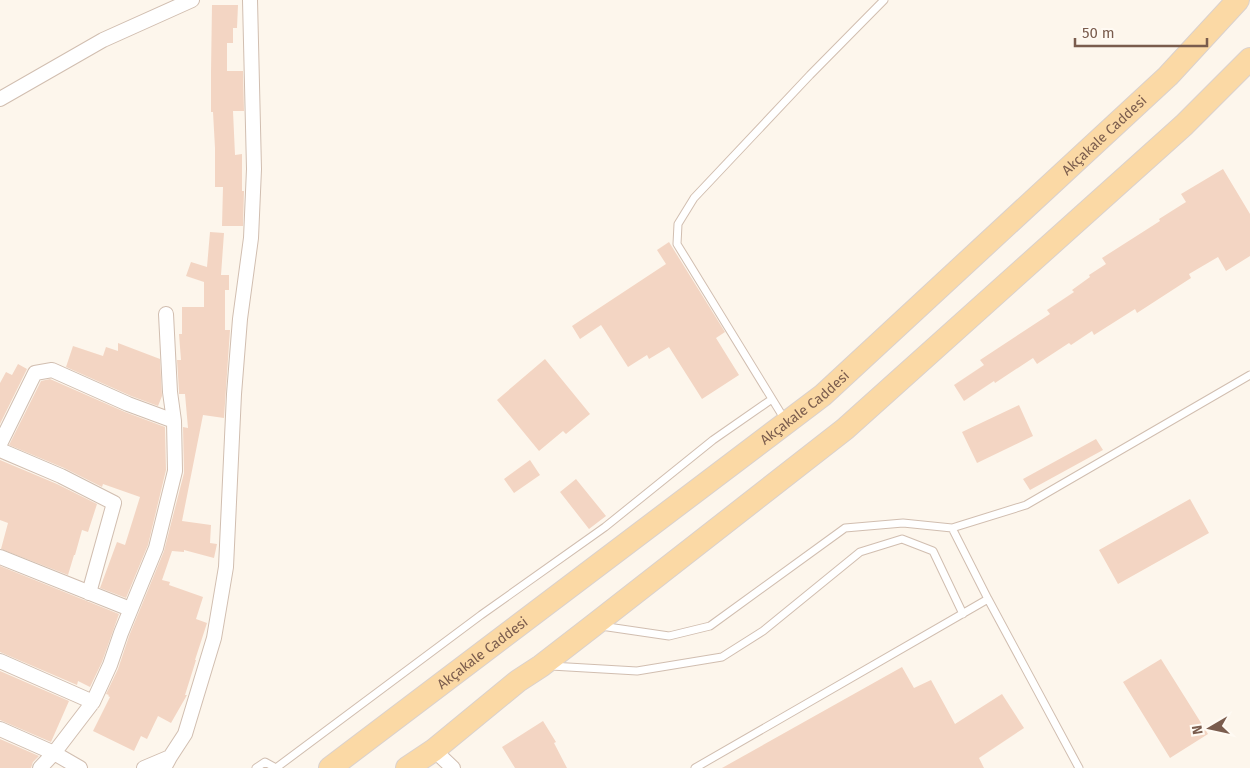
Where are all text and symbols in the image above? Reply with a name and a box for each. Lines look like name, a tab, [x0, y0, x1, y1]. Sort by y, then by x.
scale bar	[1075, 15, 1208, 47]
text: 50 m	[1082, 24, 1115, 42]
street label: Akçakale Caddesi	[1058, 92, 1150, 179]
street label: Akçakale Caddesi	[757, 367, 853, 449]
street label: Akçakale Caddesi	[434, 613, 531, 693]
north arrow	[1185, 703, 1235, 753]
text: N	[1189, 724, 1207, 736]

